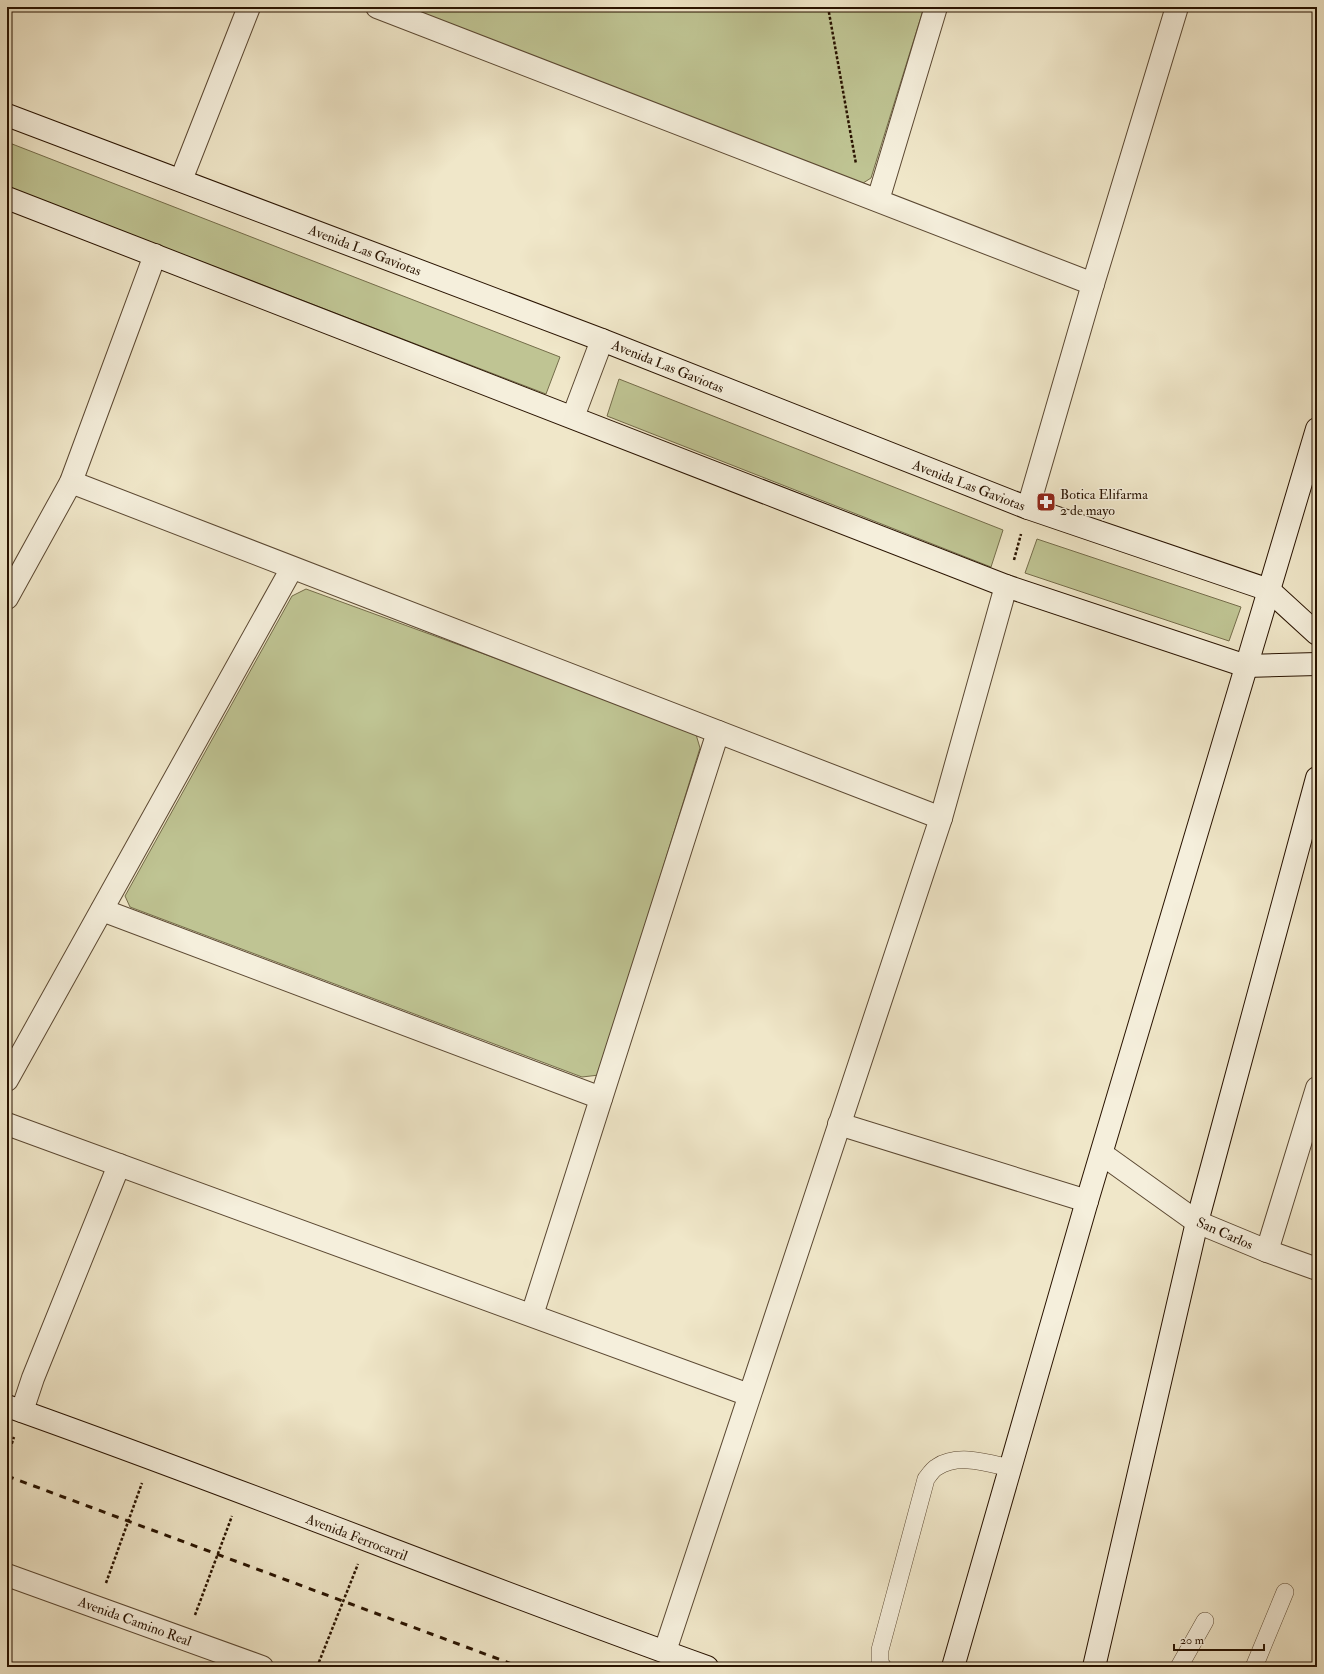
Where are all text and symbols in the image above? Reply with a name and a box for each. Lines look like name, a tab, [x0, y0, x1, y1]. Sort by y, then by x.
street label: Avenida Las Gaviotas	[305, 221, 424, 280]
street label: Avenida Las Gaviotas	[608, 336, 726, 397]
street label: Avenida Las Gaviotas	[909, 456, 1028, 515]
place label: Botica Elifarma 2 de mayo	[1060, 486, 1148, 520]
pharmacy icon: Botica Elifarma 2 de mayo	[1035, 491, 1057, 513]
street label: San Carlos	[1194, 1214, 1256, 1253]
street label: Avenida Ferrocarril	[303, 1510, 410, 1565]
street label: Avenida Camino Real	[75, 1593, 194, 1650]
scale bar	[1174, 1626, 1264, 1652]
text: 20 m	[1180, 1633, 1205, 1648]

